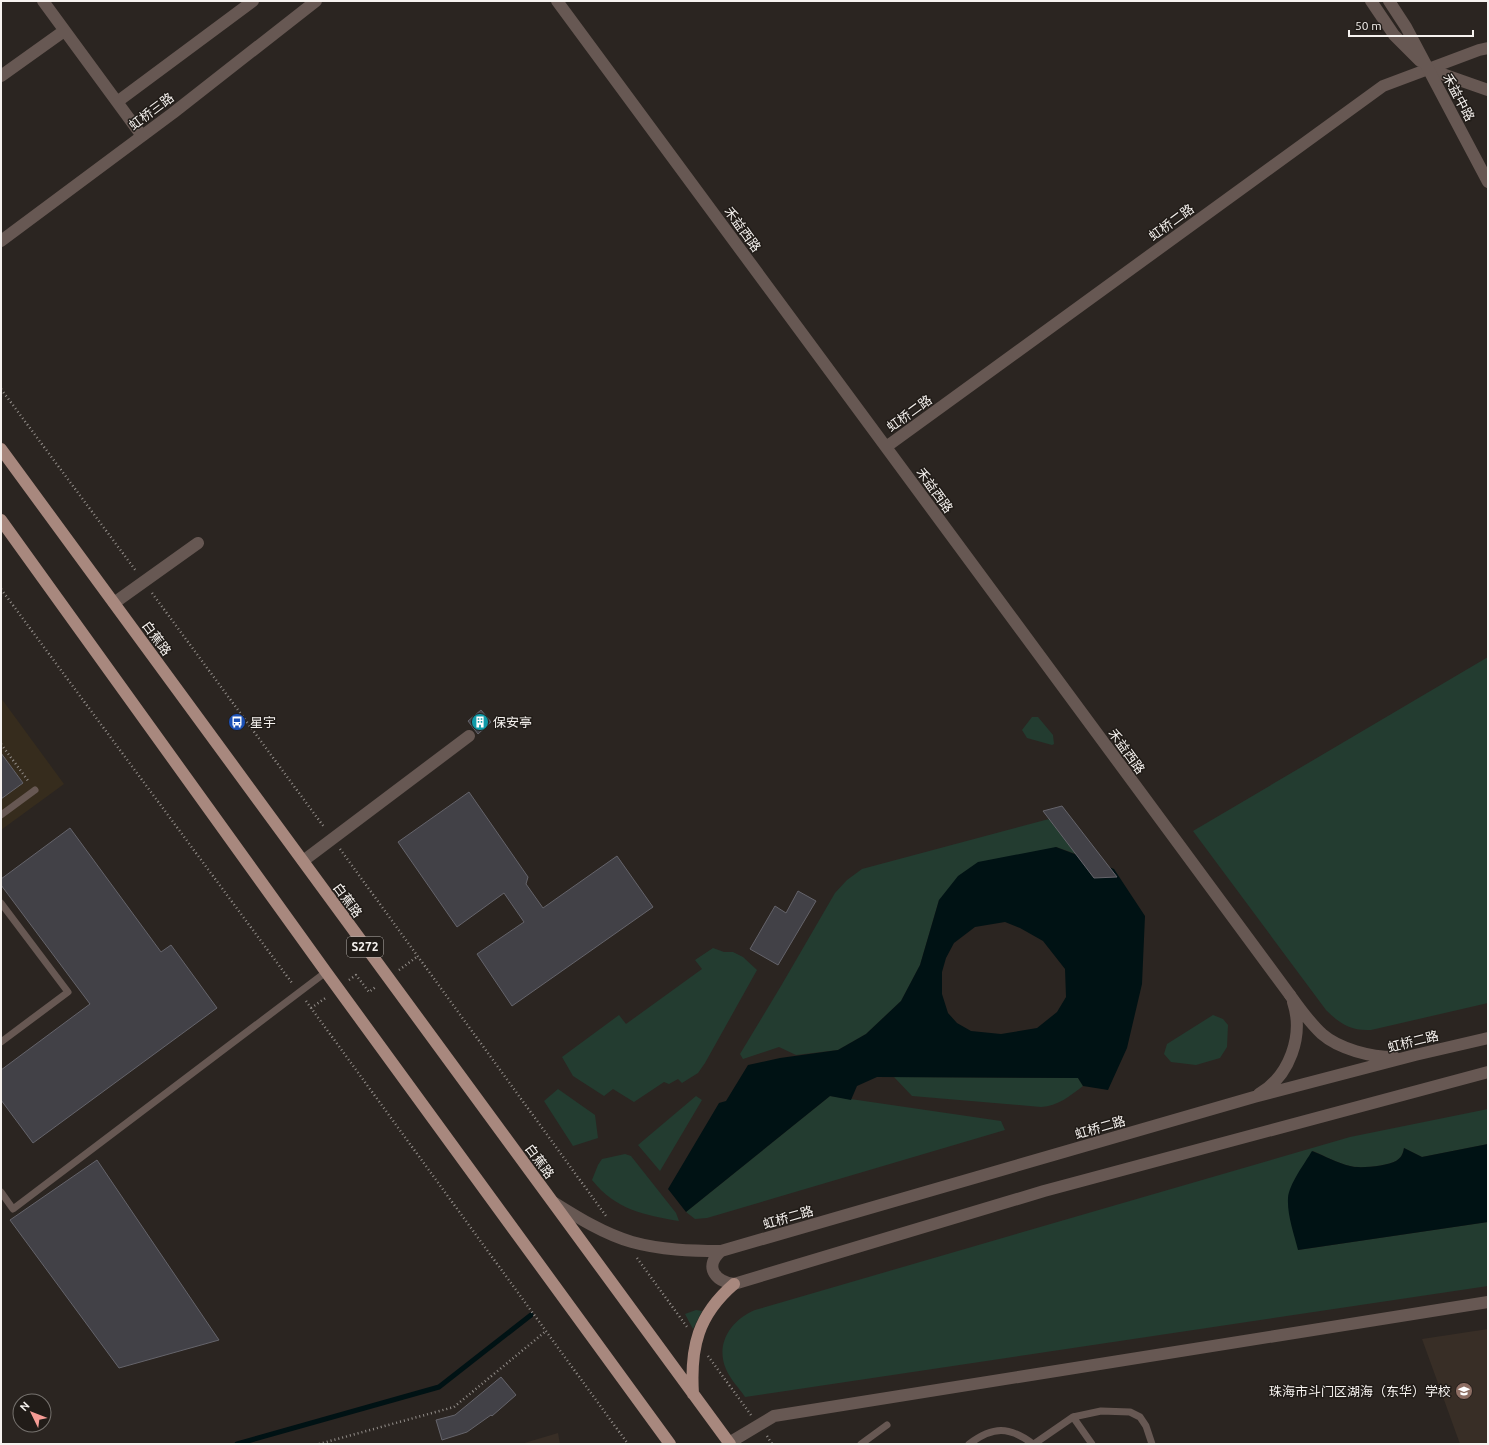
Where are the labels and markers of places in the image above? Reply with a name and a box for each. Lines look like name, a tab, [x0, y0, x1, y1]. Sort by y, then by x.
bus stop icon: 星宇	[227, 712, 247, 732]
building icon: 保安亭	[470, 712, 490, 732]
place label: 星宇	[250, 715, 276, 729]
place label: 保安亭	[493, 715, 532, 729]
school or university icon: 珠海市斗门区湖海（东华）学校	[1454, 1381, 1474, 1401]
place label: 珠海市斗门区湖海（东华）学校	[1269, 1384, 1451, 1398]

